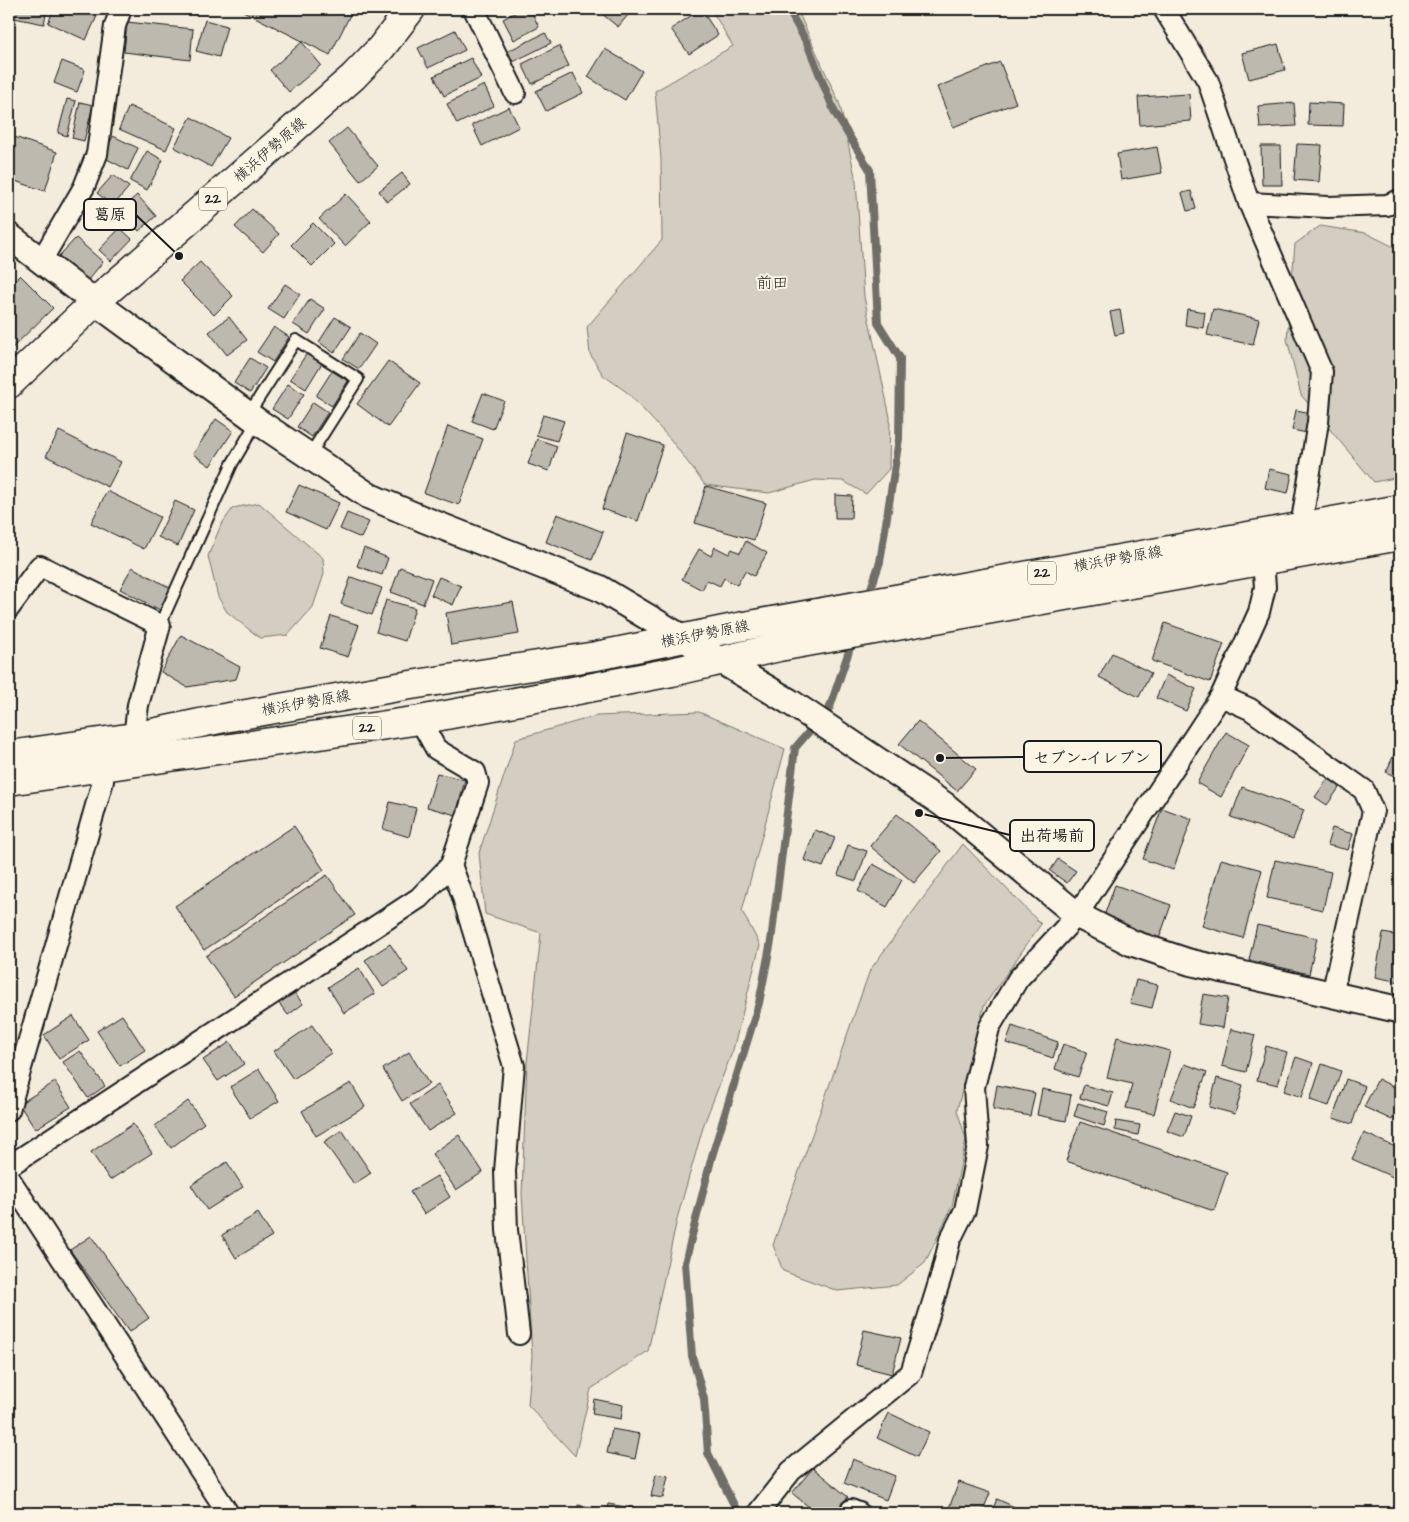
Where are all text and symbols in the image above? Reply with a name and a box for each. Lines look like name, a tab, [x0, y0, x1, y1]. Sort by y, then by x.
street label: 横浜伊勢原線	[229, 113, 311, 187]
road number: 22	[199, 188, 227, 210]
callout: 葛原	[84, 199, 136, 230]
text: 葛原	[94, 204, 126, 226]
district label: 前田	[756, 272, 788, 294]
street label: 横浜伊勢原線	[1072, 541, 1164, 577]
road number: 22	[1028, 562, 1056, 584]
street label: 横浜伊勢原線	[659, 615, 751, 653]
street label: 横浜伊勢原線	[260, 685, 352, 721]
road number: 22	[353, 716, 381, 740]
callout: セブン-イレブン	[1024, 741, 1161, 772]
text: セブン-イレブン	[1034, 747, 1150, 769]
callout: 出荷場前	[1010, 820, 1094, 851]
text: 出荷場前	[1020, 825, 1084, 847]

